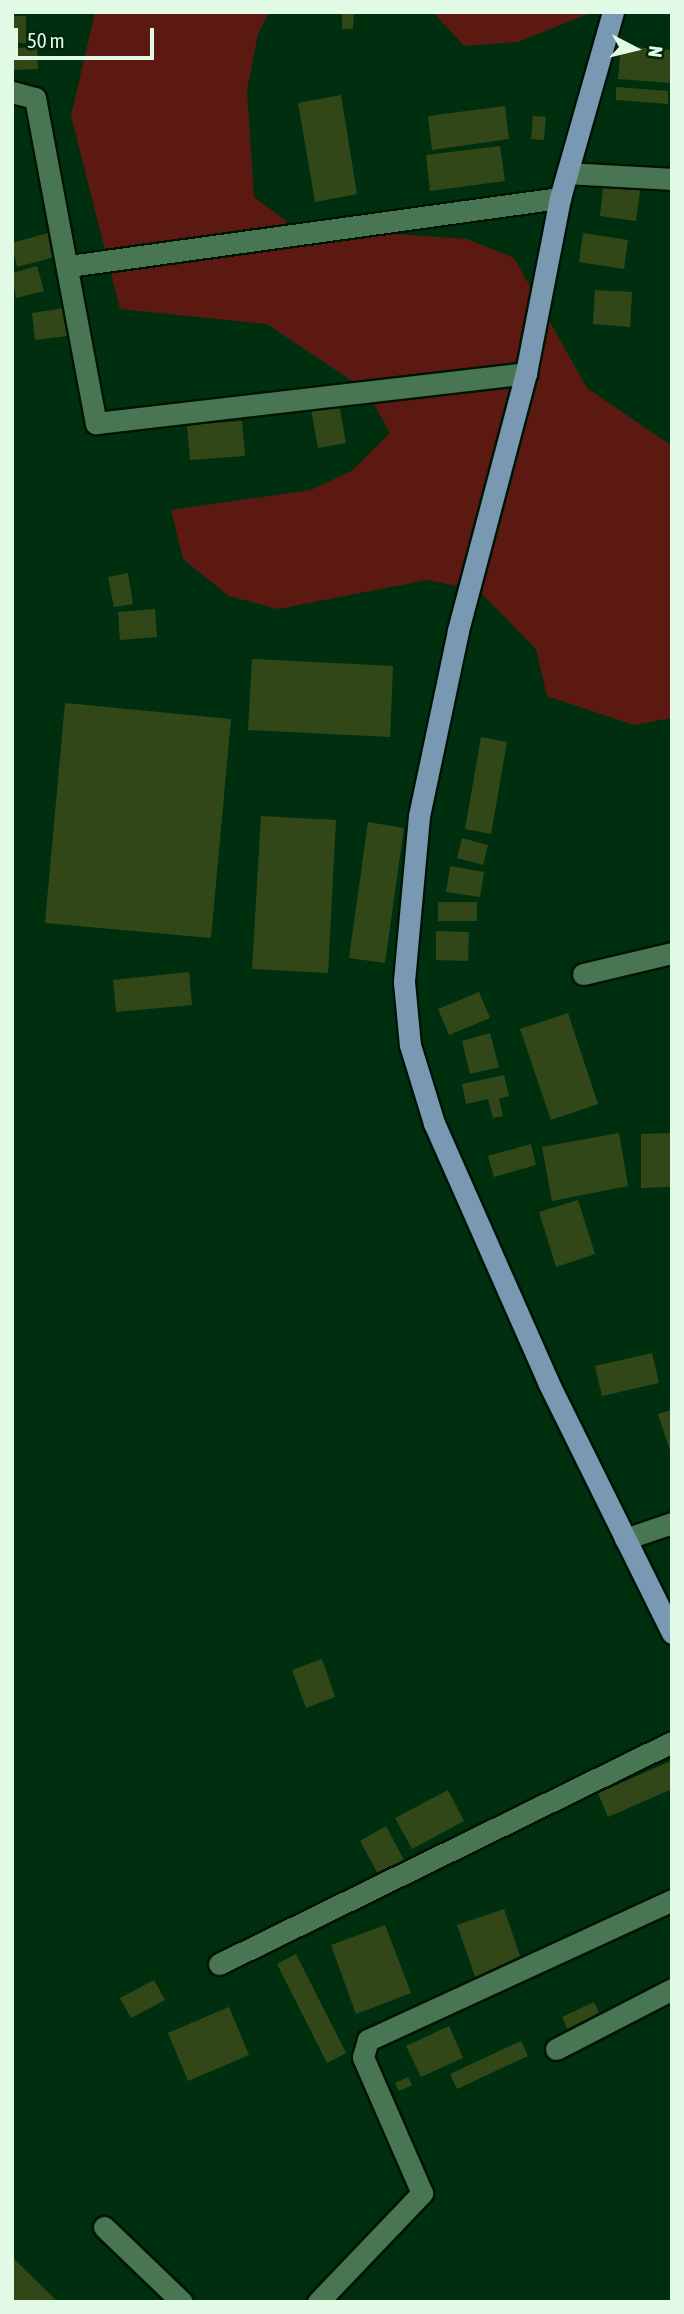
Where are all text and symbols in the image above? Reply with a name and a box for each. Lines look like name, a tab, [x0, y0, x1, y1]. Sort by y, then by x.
scale bar	[18, 14, 158, 58]
north arrow	[600, 14, 670, 84]
text: 50 m	[27, 28, 65, 52]
text: N	[644, 45, 667, 58]

